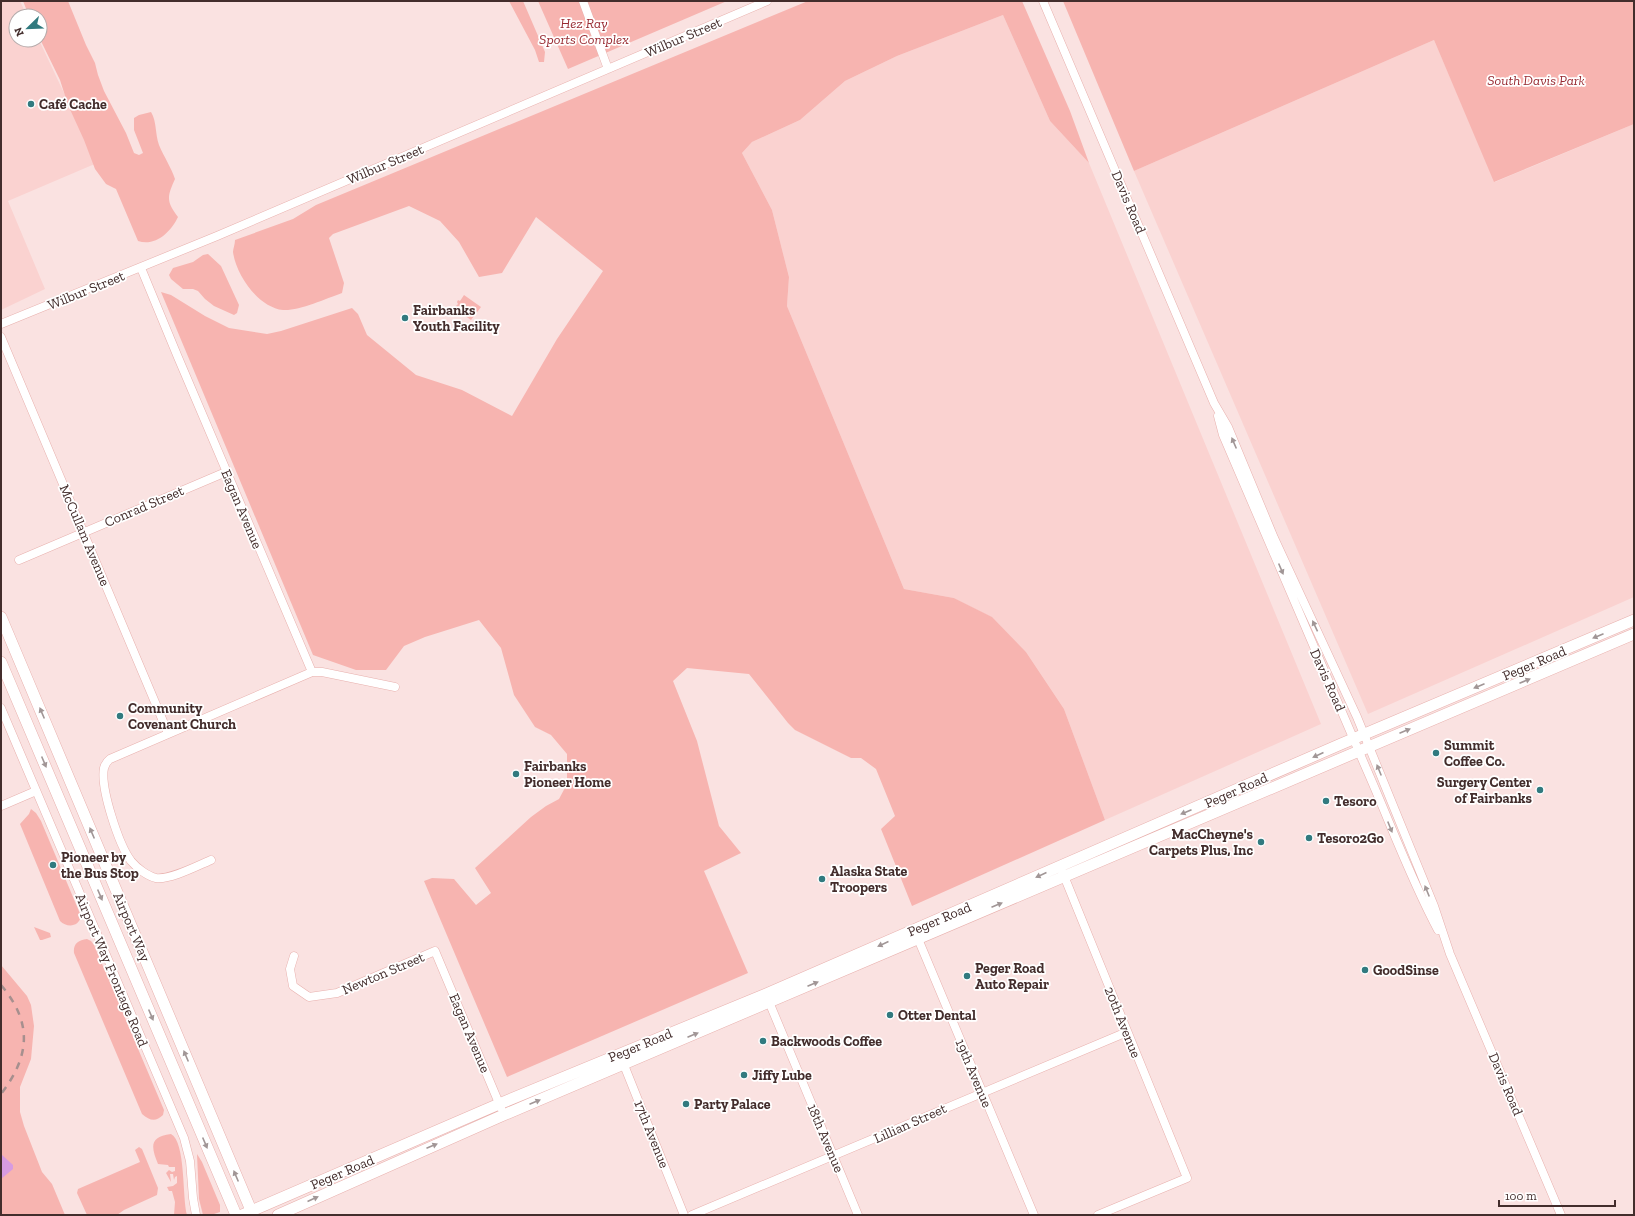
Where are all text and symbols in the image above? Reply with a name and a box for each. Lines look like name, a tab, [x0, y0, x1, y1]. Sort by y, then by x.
north arrow	[8, 8, 48, 48]
street label: Wilbur Street	[642, 13, 725, 61]
park label: Hez Ray Sports Complex	[539, 15, 629, 48]
text: N	[11, 25, 27, 38]
park label: South Davis Park	[1487, 72, 1585, 89]
place label: Café Cache	[39, 96, 107, 113]
marker: Café Cache	[26, 99, 36, 109]
street label: Wilbur Street	[344, 140, 427, 188]
street label: Davis Road	[1108, 168, 1150, 237]
street label: Wilbur Street	[45, 267, 128, 314]
place label: Fairbanks Youth Facility	[413, 302, 500, 335]
marker: Fairbanks Youth Facility	[400, 313, 410, 323]
one-way arrow	[1231, 436, 1237, 448]
street label: Eagan Avenue	[217, 467, 266, 552]
street label: McCullam Avenue	[55, 482, 114, 589]
street label: Conrad Street	[102, 482, 187, 531]
one-way arrow	[1278, 564, 1284, 576]
one-way arrow	[1312, 620, 1318, 631]
one-way arrow	[1592, 633, 1604, 639]
street label: Peger Road	[1500, 642, 1569, 684]
street label: Davis Road	[1306, 646, 1349, 714]
one-way arrow	[1519, 677, 1531, 683]
one-way arrow	[1472, 684, 1484, 690]
place label: Community Covenant Church	[128, 700, 236, 733]
one-way arrow	[38, 707, 44, 719]
marker: Community Covenant Church	[115, 711, 125, 721]
one-way arrow	[1399, 728, 1411, 734]
place label: Summit Coffee Co.	[1444, 737, 1505, 770]
marker: Summit Coffee Co.	[1431, 748, 1441, 758]
one-way arrow	[1311, 752, 1323, 758]
one-way arrow	[41, 757, 47, 769]
place label: Fairbanks Pioneer Home	[524, 758, 611, 791]
one-way arrow	[1375, 764, 1381, 776]
marker: Fairbanks Pioneer Home	[511, 769, 521, 779]
street label: Peger Road	[1202, 769, 1271, 812]
place label: Surgery Center of Fairbanks	[1437, 774, 1533, 807]
marker: Surgery Center of Fairbanks	[1535, 785, 1545, 795]
place label: Tesoro	[1334, 793, 1377, 810]
marker: Tesoro	[1321, 796, 1331, 806]
one-way arrow	[1179, 810, 1191, 816]
one-way arrow	[1388, 821, 1394, 833]
place label: MacCheyne's Carpets Plus, Inc	[1149, 826, 1254, 859]
one-way arrow	[89, 827, 95, 839]
place label: Tesoro2Go	[1317, 830, 1385, 847]
marker: Tesoro2Go	[1304, 833, 1314, 843]
marker: MacCheyne's Carpets Plus, Inc	[1256, 837, 1266, 847]
place label: Pioneer by the Bus Stop	[61, 849, 139, 882]
marker: Pioneer by the Bus Stop	[48, 860, 58, 870]
place label: Alaska State Troopers	[830, 863, 908, 896]
one-way arrow	[1035, 872, 1046, 878]
marker: Alaska State Troopers	[817, 874, 827, 884]
one-way arrow	[1424, 884, 1430, 896]
one-way arrow	[97, 889, 103, 901]
street label: Airport Way	[109, 890, 154, 965]
street label: Airport Way Frontage Road	[72, 891, 152, 1050]
street label: Peger Road	[905, 898, 974, 940]
one-way arrow	[991, 902, 1002, 908]
one-way arrow	[877, 940, 889, 947]
street label: Newton Street	[340, 948, 428, 998]
place label: Peger Road Auto Repair	[975, 960, 1049, 993]
place label: GoodSinse	[1373, 962, 1439, 979]
marker: GoodSinse	[1360, 965, 1370, 975]
marker: Peger Road Auto Repair	[962, 971, 972, 981]
one-way arrow	[807, 980, 819, 986]
street label: 20th Avenue	[1101, 984, 1145, 1061]
street label: Eagan Avenue	[445, 991, 494, 1076]
place label: Otter Dental	[898, 1007, 976, 1024]
one-way arrow	[148, 1009, 154, 1021]
marker: Otter Dental	[885, 1010, 895, 1020]
street label: Peger Road	[606, 1025, 675, 1066]
one-way arrow	[688, 1031, 700, 1037]
place label: Backwoods Coffee	[771, 1033, 882, 1050]
marker: Backwoods Coffee	[758, 1036, 768, 1046]
street label: 19th Avenue	[951, 1036, 996, 1110]
one-way arrow	[183, 1050, 189, 1062]
street label: Davis Road	[1485, 1050, 1527, 1119]
place label: Jiffy Lube	[752, 1067, 812, 1084]
marker: Jiffy Lube	[739, 1070, 749, 1080]
place label: Party Palace	[694, 1096, 771, 1113]
street label: 17th Avenue	[630, 1098, 673, 1171]
one-way arrow	[529, 1099, 540, 1105]
marker: Party Palace	[681, 1099, 691, 1109]
street label: Lillian Street	[871, 1100, 950, 1147]
street label: 18th Avenue	[803, 1101, 848, 1175]
one-way arrow	[202, 1137, 208, 1148]
one-way arrow	[426, 1143, 438, 1149]
street label: Peger Road	[308, 1151, 377, 1193]
one-way arrow	[233, 1169, 239, 1181]
scale bar	[1499, 1182, 1615, 1208]
text: 100 m	[1505, 1189, 1537, 1203]
one-way arrow	[308, 1196, 319, 1202]

